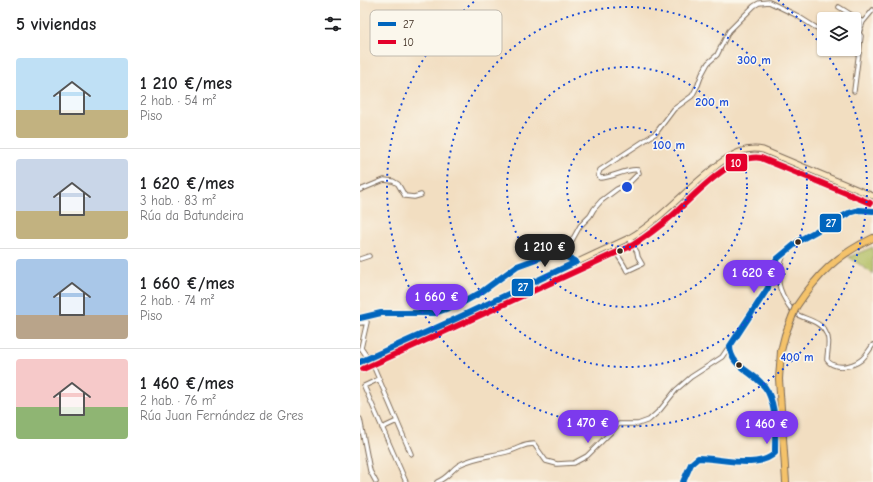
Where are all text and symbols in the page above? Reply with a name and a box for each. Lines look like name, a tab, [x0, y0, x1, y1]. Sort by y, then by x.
legend	[370, 10, 502, 56]
map controls	[817, 12, 861, 56]
button: layers	[817, 12, 861, 56]
icon: filters	[322, 13, 344, 35]
text: 5 viviendas	[16, 15, 96, 34]
text: 27	[403, 18, 414, 31]
text: 10	[403, 36, 414, 49]
text: 300 m	[737, 53, 771, 67]
icon: home	[48, 74, 96, 122]
text: 1 210 €/mes	[140, 74, 232, 93]
text: 2 hab. · 54 m²	[140, 93, 216, 108]
text: 200 m	[695, 95, 729, 109]
text: Piso	[140, 108, 162, 123]
text: 100 m	[653, 138, 685, 152]
line badge: 10	[725, 153, 748, 172]
text: 10	[731, 157, 741, 170]
text: 1 620 €/mes	[140, 174, 234, 193]
icon: home	[48, 175, 96, 223]
centre of rings	[620, 180, 634, 194]
text: 3 hab. · 83 m²	[140, 193, 216, 208]
text: Rúa da Batundeira	[140, 208, 244, 223]
line badge: 27	[819, 213, 842, 233]
text: 27	[826, 217, 836, 230]
pin: 1 210 €	[508, 234, 582, 268]
unlabelled marker	[793, 237, 803, 247]
text: 1 210 €	[524, 239, 566, 254]
unlabelled marker	[615, 246, 625, 256]
pin: 1 620 €	[717, 260, 791, 294]
text: 1 620 €	[732, 265, 776, 280]
text: 1 660 €/mes	[140, 274, 235, 293]
icon: home	[48, 275, 96, 323]
line badge: 27	[511, 278, 534, 297]
text: 27	[518, 281, 528, 294]
pin: 1 660 €	[400, 284, 474, 318]
text: 1 660 €	[415, 289, 459, 304]
text: 2 hab. · 74 m²	[140, 293, 214, 308]
text: Piso	[140, 308, 162, 323]
text: 400 m	[780, 350, 814, 364]
unlabelled marker	[734, 360, 744, 370]
text: 1 460 €/mes	[140, 374, 234, 393]
icon: home	[48, 375, 96, 423]
text: 2 hab. · 76 m²	[140, 393, 216, 408]
text: Rúa Juan Fernández de Gres	[140, 408, 303, 423]
pin: 1 470 €	[551, 410, 625, 444]
pin: 1 460 €	[730, 411, 804, 445]
text: 1 470 €	[567, 415, 609, 430]
text: 1 460 €	[745, 416, 789, 431]

